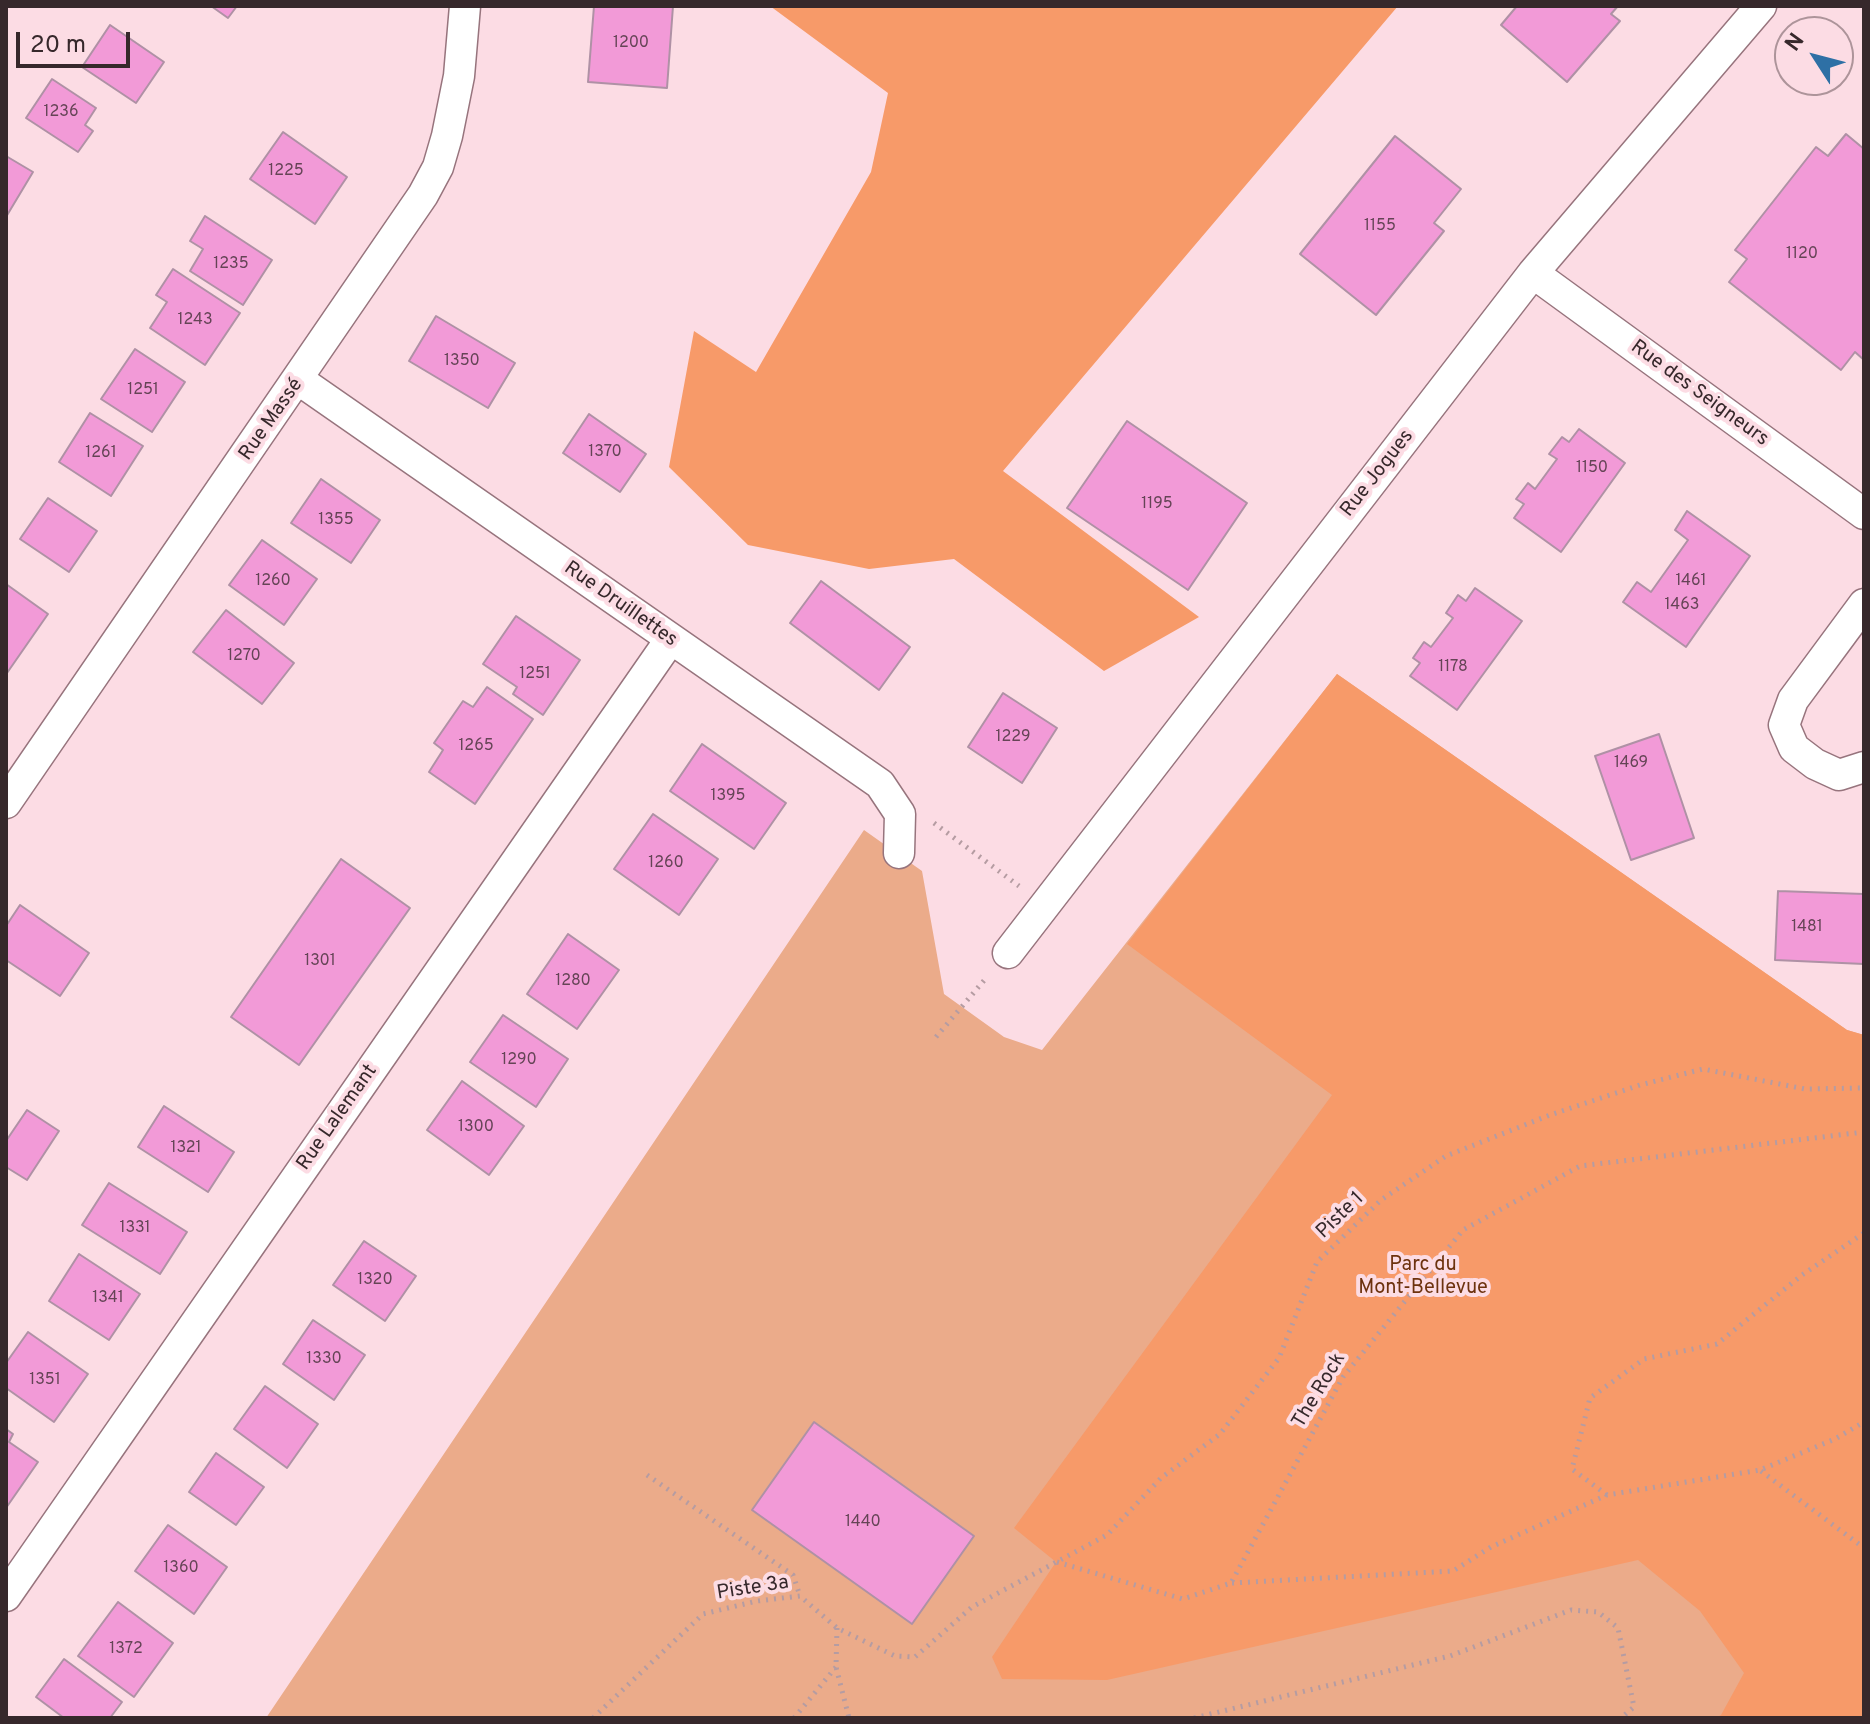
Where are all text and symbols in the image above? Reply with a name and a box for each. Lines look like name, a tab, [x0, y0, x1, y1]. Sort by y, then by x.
scale bar	[20, 16, 134, 66]
north arrow	[1774, 16, 1854, 96]
text: N	[1780, 28, 1811, 57]
text: 20 m	[30, 31, 86, 61]
house number: 1200	[613, 34, 649, 54]
house number: 1236	[44, 103, 78, 123]
house number: 1225	[268, 162, 304, 182]
house number: 1155	[1364, 217, 1396, 237]
house number: 1120	[1786, 245, 1818, 265]
house number: 1235	[213, 255, 249, 275]
house number: 1243	[177, 311, 213, 331]
street label: Rue des Seigneurs	[1625, 336, 1773, 452]
house number: 1350	[444, 352, 480, 372]
street label: Rue Massé	[235, 374, 309, 466]
house number: 1251	[127, 381, 159, 401]
street label: Rue Jogues	[1336, 425, 1420, 523]
house number: 1370	[588, 443, 622, 463]
house number: 1261	[85, 444, 117, 464]
house number: 1150	[1576, 459, 1608, 479]
house number: 1195	[1141, 495, 1173, 515]
house number: 1355	[318, 511, 354, 531]
street label: Rue Druillettes	[559, 557, 681, 653]
house number: 1260	[255, 572, 291, 592]
house number: 1461	[1675, 572, 1707, 592]
house number: 1463	[1665, 596, 1699, 616]
house number: 1270	[227, 647, 261, 667]
house number: 1178	[1438, 658, 1468, 678]
house number: 1251	[519, 665, 551, 685]
house number: 1229	[995, 728, 1031, 748]
house number: 1265	[458, 737, 494, 757]
house number: 1469	[1614, 754, 1648, 774]
house number: 1395	[711, 787, 745, 807]
house number: 1260	[648, 854, 684, 874]
house number: 1481	[1791, 918, 1823, 938]
house number: 1301	[304, 952, 336, 972]
house number: 1280	[555, 972, 591, 992]
house number: 1290	[501, 1051, 537, 1071]
street label: Rue Lalemant	[293, 1060, 383, 1176]
house number: 1300	[458, 1118, 494, 1138]
house number: 1321	[170, 1139, 202, 1159]
street label: Piste 1	[1312, 1188, 1370, 1244]
house number: 1331	[119, 1219, 151, 1239]
park label: Parc du Mont-Bellevue	[1358, 1254, 1488, 1301]
house number: 1320	[357, 1271, 393, 1291]
house number: 1341	[92, 1289, 124, 1309]
street label: The Rock	[1288, 1349, 1352, 1433]
house number: 1330	[306, 1350, 342, 1370]
house number: 1351	[29, 1371, 61, 1391]
house number: 1440	[845, 1513, 881, 1533]
house number: 1360	[163, 1559, 199, 1579]
street label: Piste 3a	[715, 1571, 791, 1607]
house number: 1372	[109, 1640, 143, 1660]

